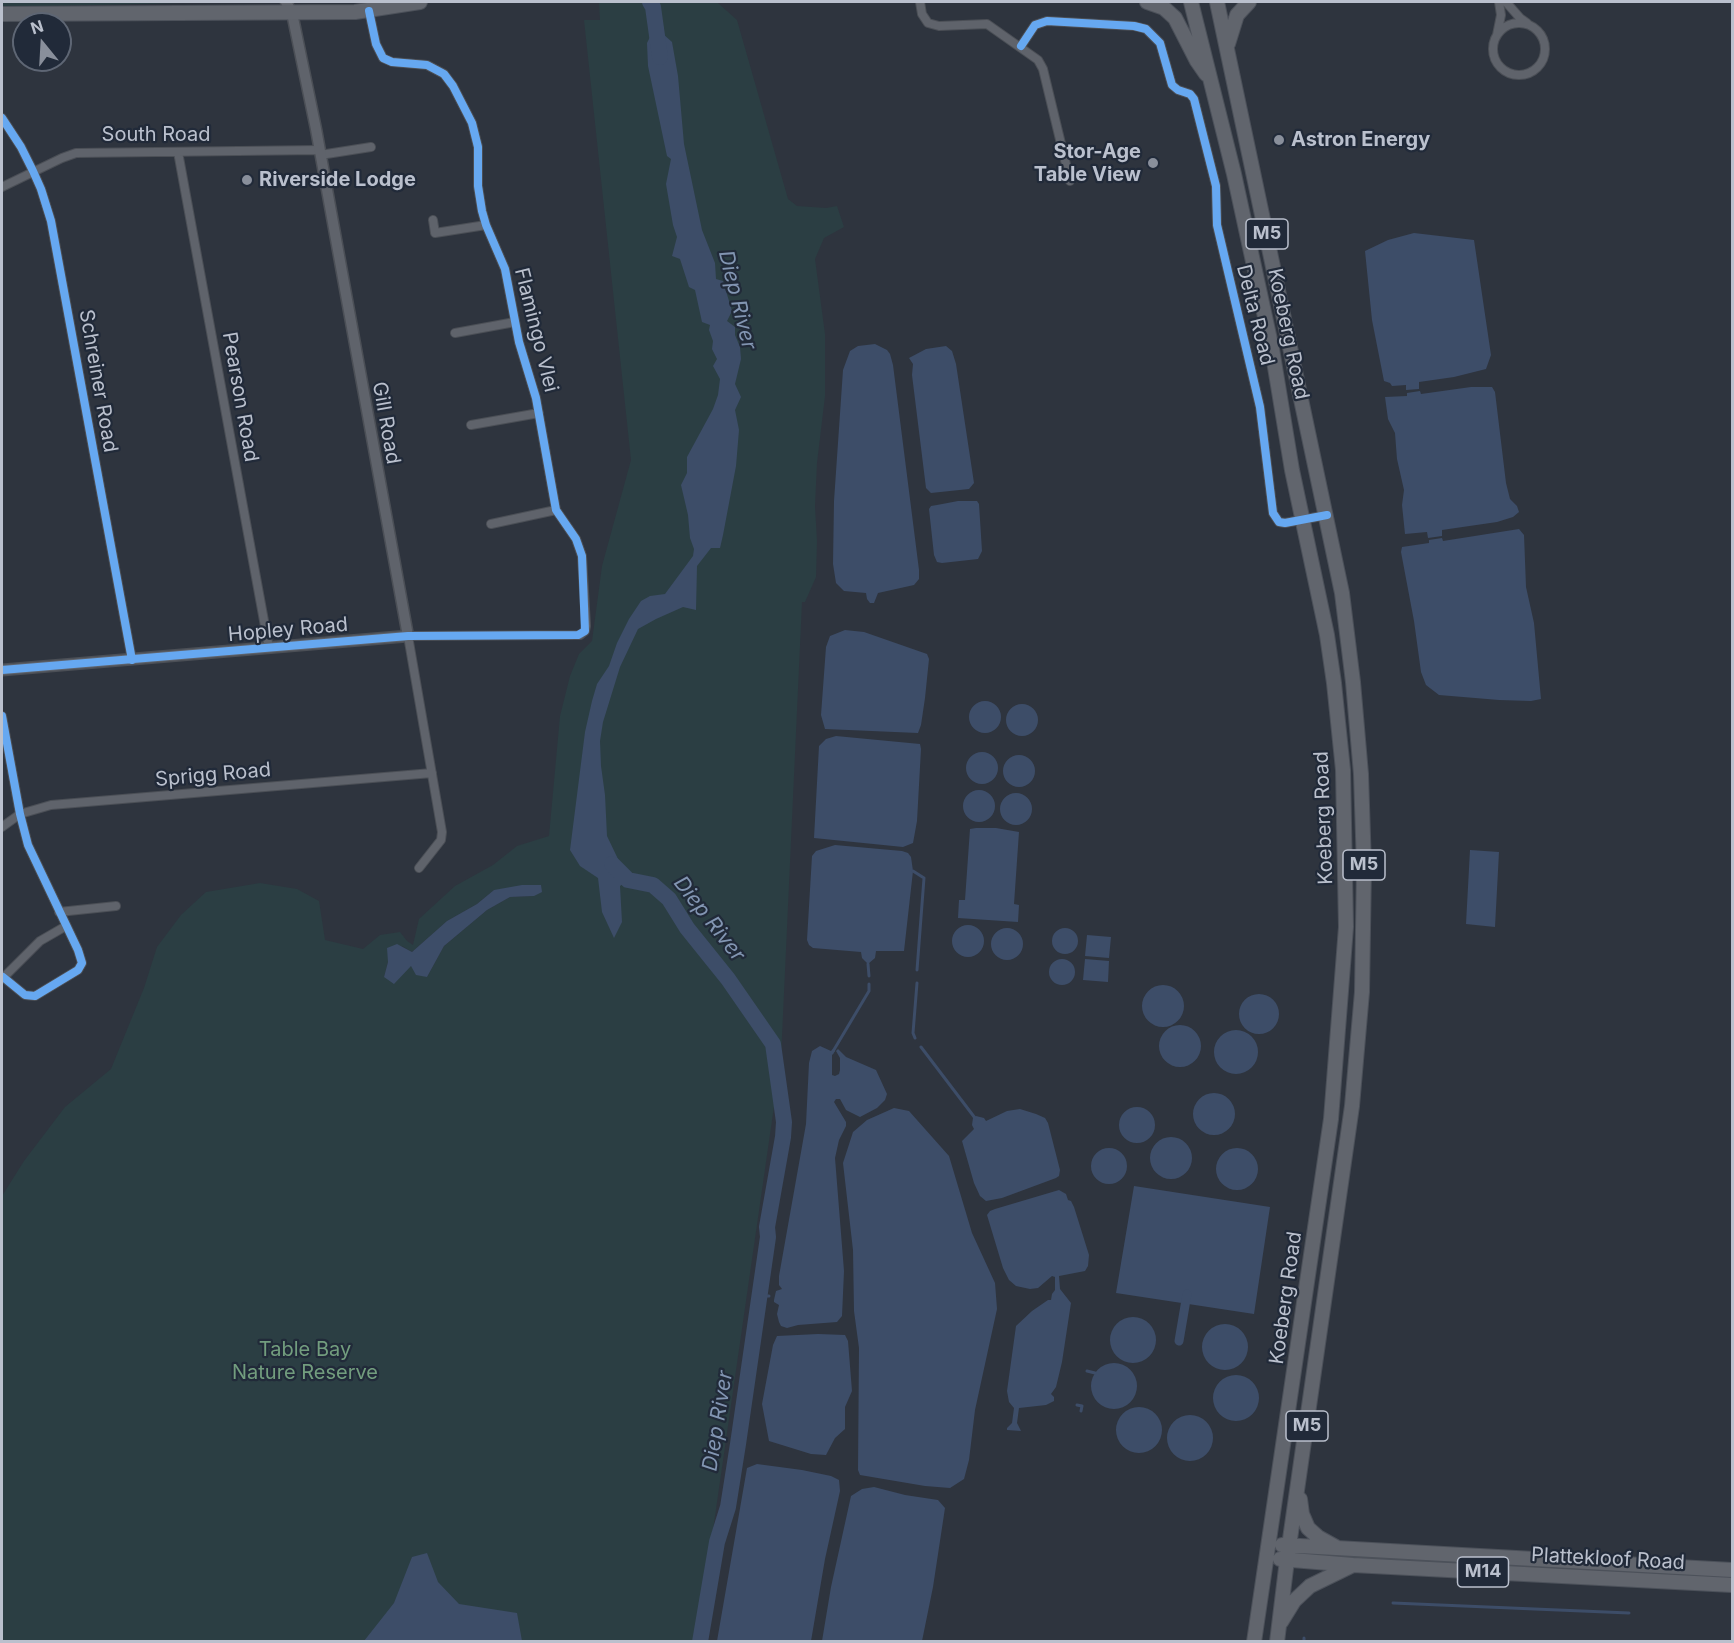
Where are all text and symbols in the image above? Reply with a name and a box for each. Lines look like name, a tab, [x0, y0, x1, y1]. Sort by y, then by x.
north arrow	[12, 12, 72, 72]
text: N	[28, 15, 46, 38]
street label: South Road	[102, 123, 210, 147]
place label: Astron Energy	[1291, 128, 1430, 152]
marker: Astron Energy	[1272, 133, 1286, 147]
place label: Stor-Age Table View	[1034, 140, 1141, 187]
marker: Stor-Age Table View	[1146, 156, 1160, 170]
place label: Riverside Lodge	[259, 168, 416, 192]
marker: Riverside Lodge	[240, 173, 254, 187]
road number: M5	[1246, 219, 1288, 249]
water label: Diep River	[713, 248, 761, 352]
street label: Delta Road	[1231, 262, 1279, 368]
street label: Flamingo Vlei	[509, 265, 563, 395]
street label: Koeberg Road	[1262, 266, 1314, 402]
street label: Schreiner Road	[74, 308, 122, 454]
street label: Pearson Road	[217, 330, 263, 464]
street label: Gill Road	[367, 380, 405, 466]
street label: Hopley Road	[227, 613, 349, 647]
street label: Koeberg Road	[1310, 751, 1338, 885]
street label: Sprigg Road	[154, 758, 272, 792]
road number: M5	[1343, 850, 1385, 880]
water label: Diep River	[668, 871, 750, 967]
street label: Koeberg Road	[1265, 1230, 1307, 1366]
park label: Table Bay Nature Reserve	[232, 1338, 378, 1385]
water label: Diep River	[698, 1369, 738, 1473]
road number: M5	[1286, 1411, 1328, 1441]
street label: Plattekloof Road	[1530, 1543, 1686, 1575]
road number: M14	[1458, 1557, 1508, 1587]

